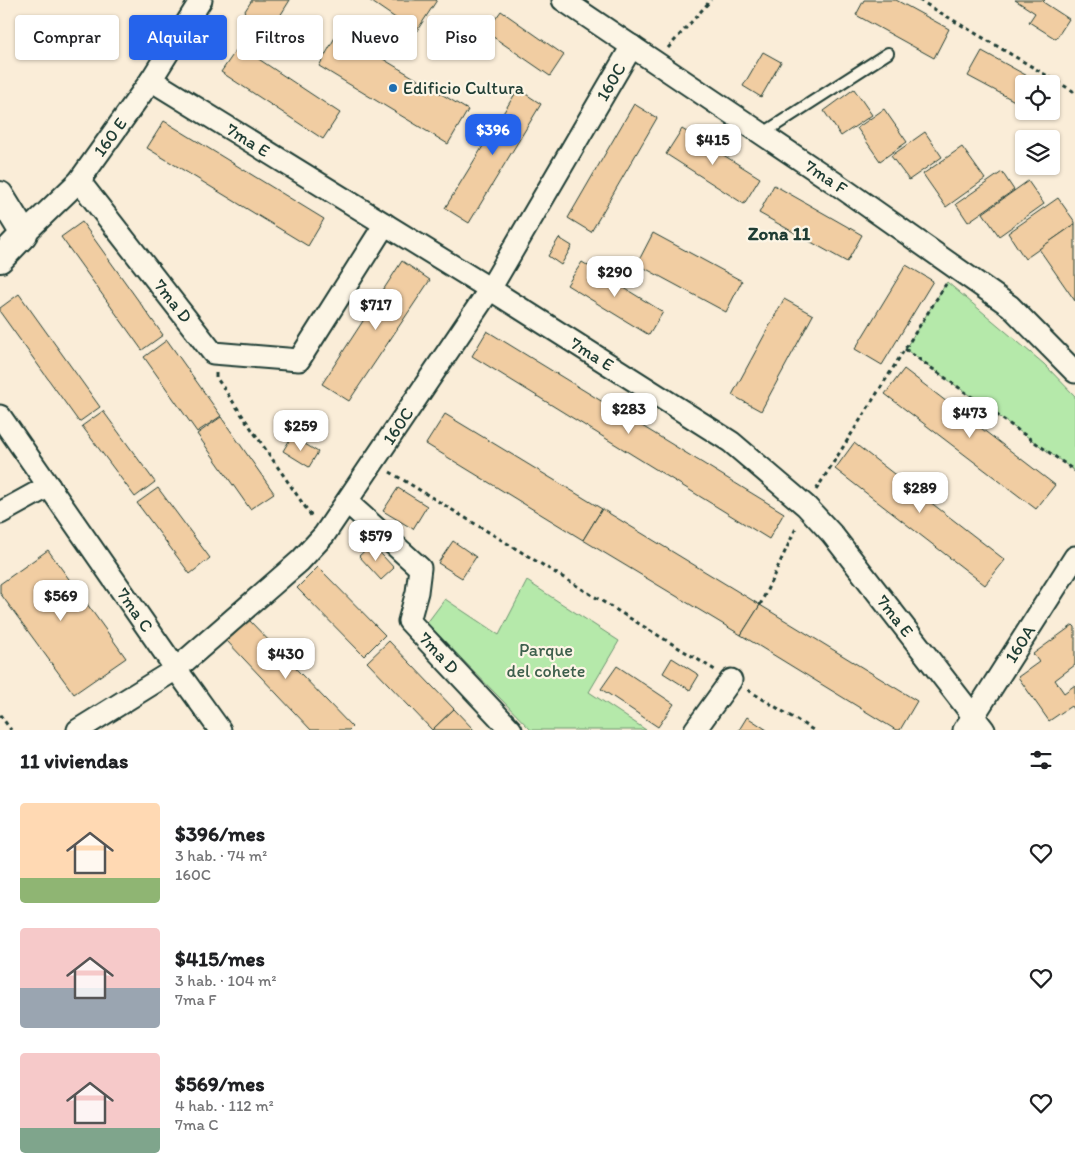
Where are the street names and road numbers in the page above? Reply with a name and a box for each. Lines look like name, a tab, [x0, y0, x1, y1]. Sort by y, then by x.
street label: 160C	[591, 59, 631, 105]
street label: 160 E	[88, 113, 132, 161]
street label: 7ma E	[222, 118, 274, 162]
street label: 7ma F	[800, 155, 852, 200]
street label: 7ma D	[149, 275, 197, 327]
street label: 7ma E	[566, 332, 618, 376]
street label: 160C	[378, 403, 418, 449]
street label: 7ma C	[112, 584, 158, 636]
street label: 7ma E	[872, 591, 918, 642]
street label: 160A	[1000, 621, 1040, 667]
street label: 7ma D	[414, 627, 464, 679]

